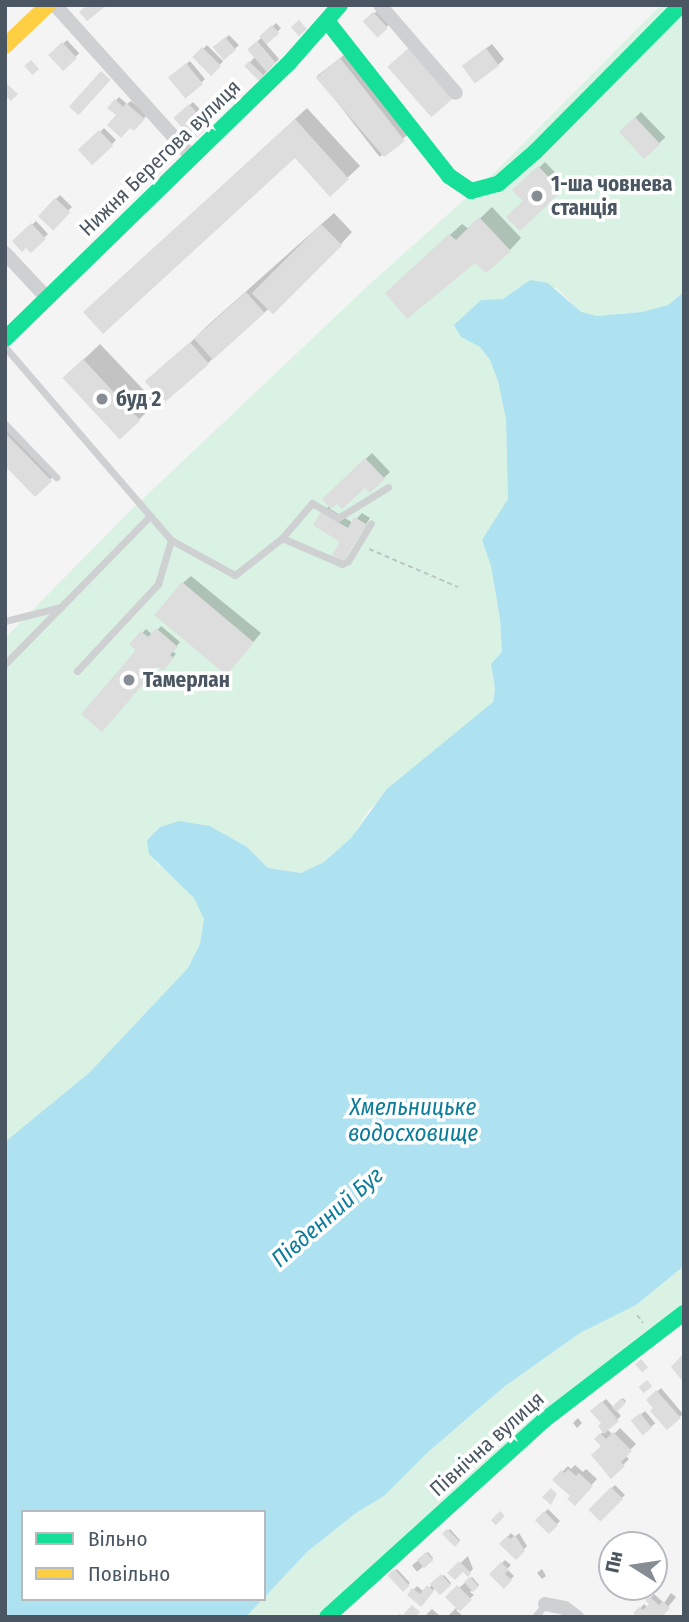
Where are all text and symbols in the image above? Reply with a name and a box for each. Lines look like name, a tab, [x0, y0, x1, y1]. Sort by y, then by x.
street label: Нижня Берегова вулиця	[74, 75, 246, 241]
place label: 1-ша човнева станція	[551, 171, 672, 221]
marker: 1-ша човнева станція	[529, 188, 545, 204]
place label: буд 2	[116, 386, 161, 412]
marker: буд 2	[94, 391, 110, 407]
place label: Тамерлан	[143, 667, 230, 693]
marker: Тамерлан	[121, 672, 137, 688]
water label: Хмельницьке водосховище	[348, 1093, 478, 1147]
water label: Південний Буг	[266, 1161, 388, 1273]
street label: Північна вулиця	[425, 1386, 549, 1502]
legend	[21, 1510, 266, 1601]
text: Вільно	[88, 1526, 148, 1552]
north arrow	[598, 1531, 668, 1601]
text: Пн	[600, 1549, 627, 1575]
text: Повільно	[88, 1561, 170, 1587]

